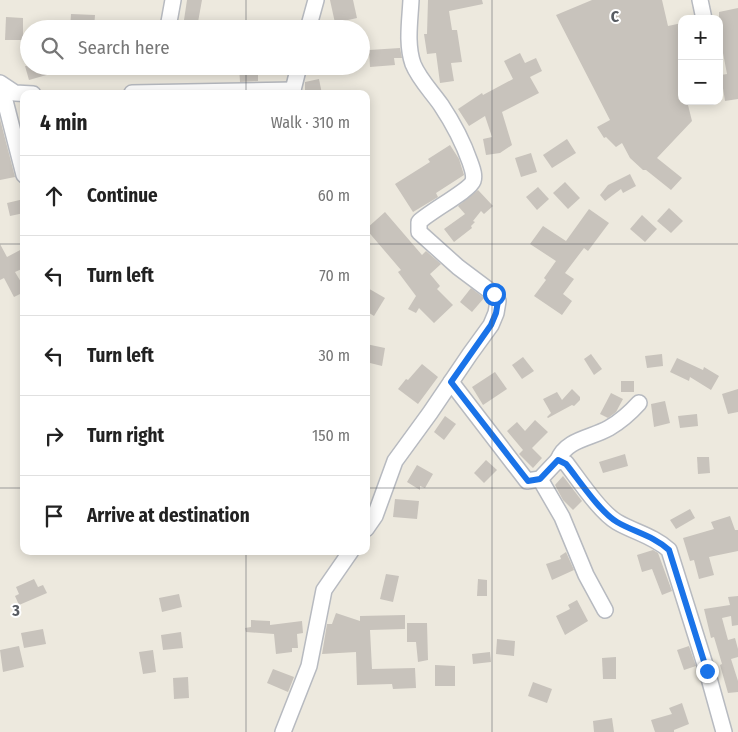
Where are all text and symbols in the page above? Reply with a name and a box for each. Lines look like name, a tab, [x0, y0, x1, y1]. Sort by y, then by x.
text: C	[611, 7, 620, 26]
map controls	[678, 15, 723, 105]
button: +	[678, 15, 723, 60]
search box	[20, 20, 370, 75]
icon: search	[38, 34, 66, 62]
text: Search here	[78, 36, 170, 59]
button: −	[678, 60, 723, 105]
text: 4 min	[40, 110, 88, 136]
text: Walk · 310 m	[271, 113, 350, 132]
icon: ahead	[40, 182, 68, 210]
text: Continue	[87, 184, 158, 207]
text: 60 m	[318, 186, 350, 205]
icon: left	[40, 262, 68, 290]
text: Turn left	[87, 264, 154, 287]
text: 70 m	[319, 266, 350, 285]
route start	[483, 283, 506, 306]
icon: left	[40, 342, 68, 370]
text: Turn left	[87, 344, 154, 367]
text: 30 m	[318, 346, 350, 365]
icon: right	[40, 422, 68, 450]
text: Turn right	[87, 424, 164, 447]
text: 150 m	[312, 426, 350, 445]
icon: arrive	[40, 502, 68, 530]
text: Arrive at destination	[87, 504, 250, 527]
text: 3	[11, 601, 20, 620]
route end	[696, 660, 719, 683]

